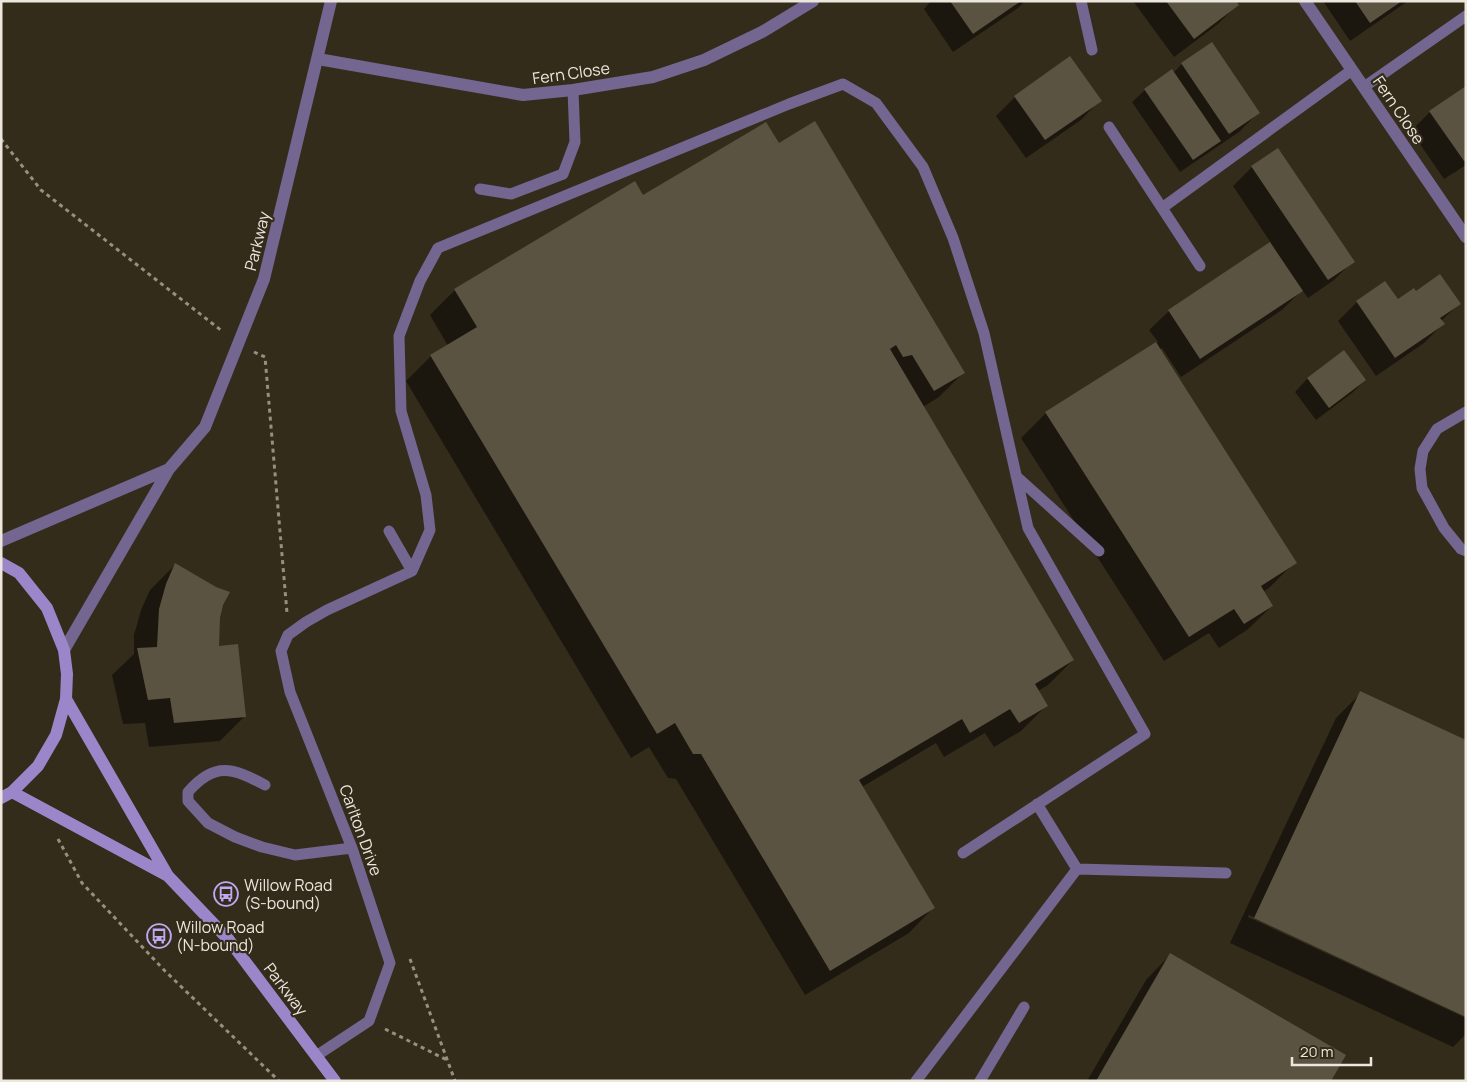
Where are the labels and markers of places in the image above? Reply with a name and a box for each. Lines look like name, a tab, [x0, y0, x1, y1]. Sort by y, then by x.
place label: Willow Road (S-bound)	[244, 874, 332, 914]
bus stop icon: Willow Road (S-bound)	[213, 881, 239, 907]
place label: Willow Road (N-bound)	[176, 916, 264, 956]
bus stop icon: Willow Road (N-bound)	[146, 923, 172, 949]

